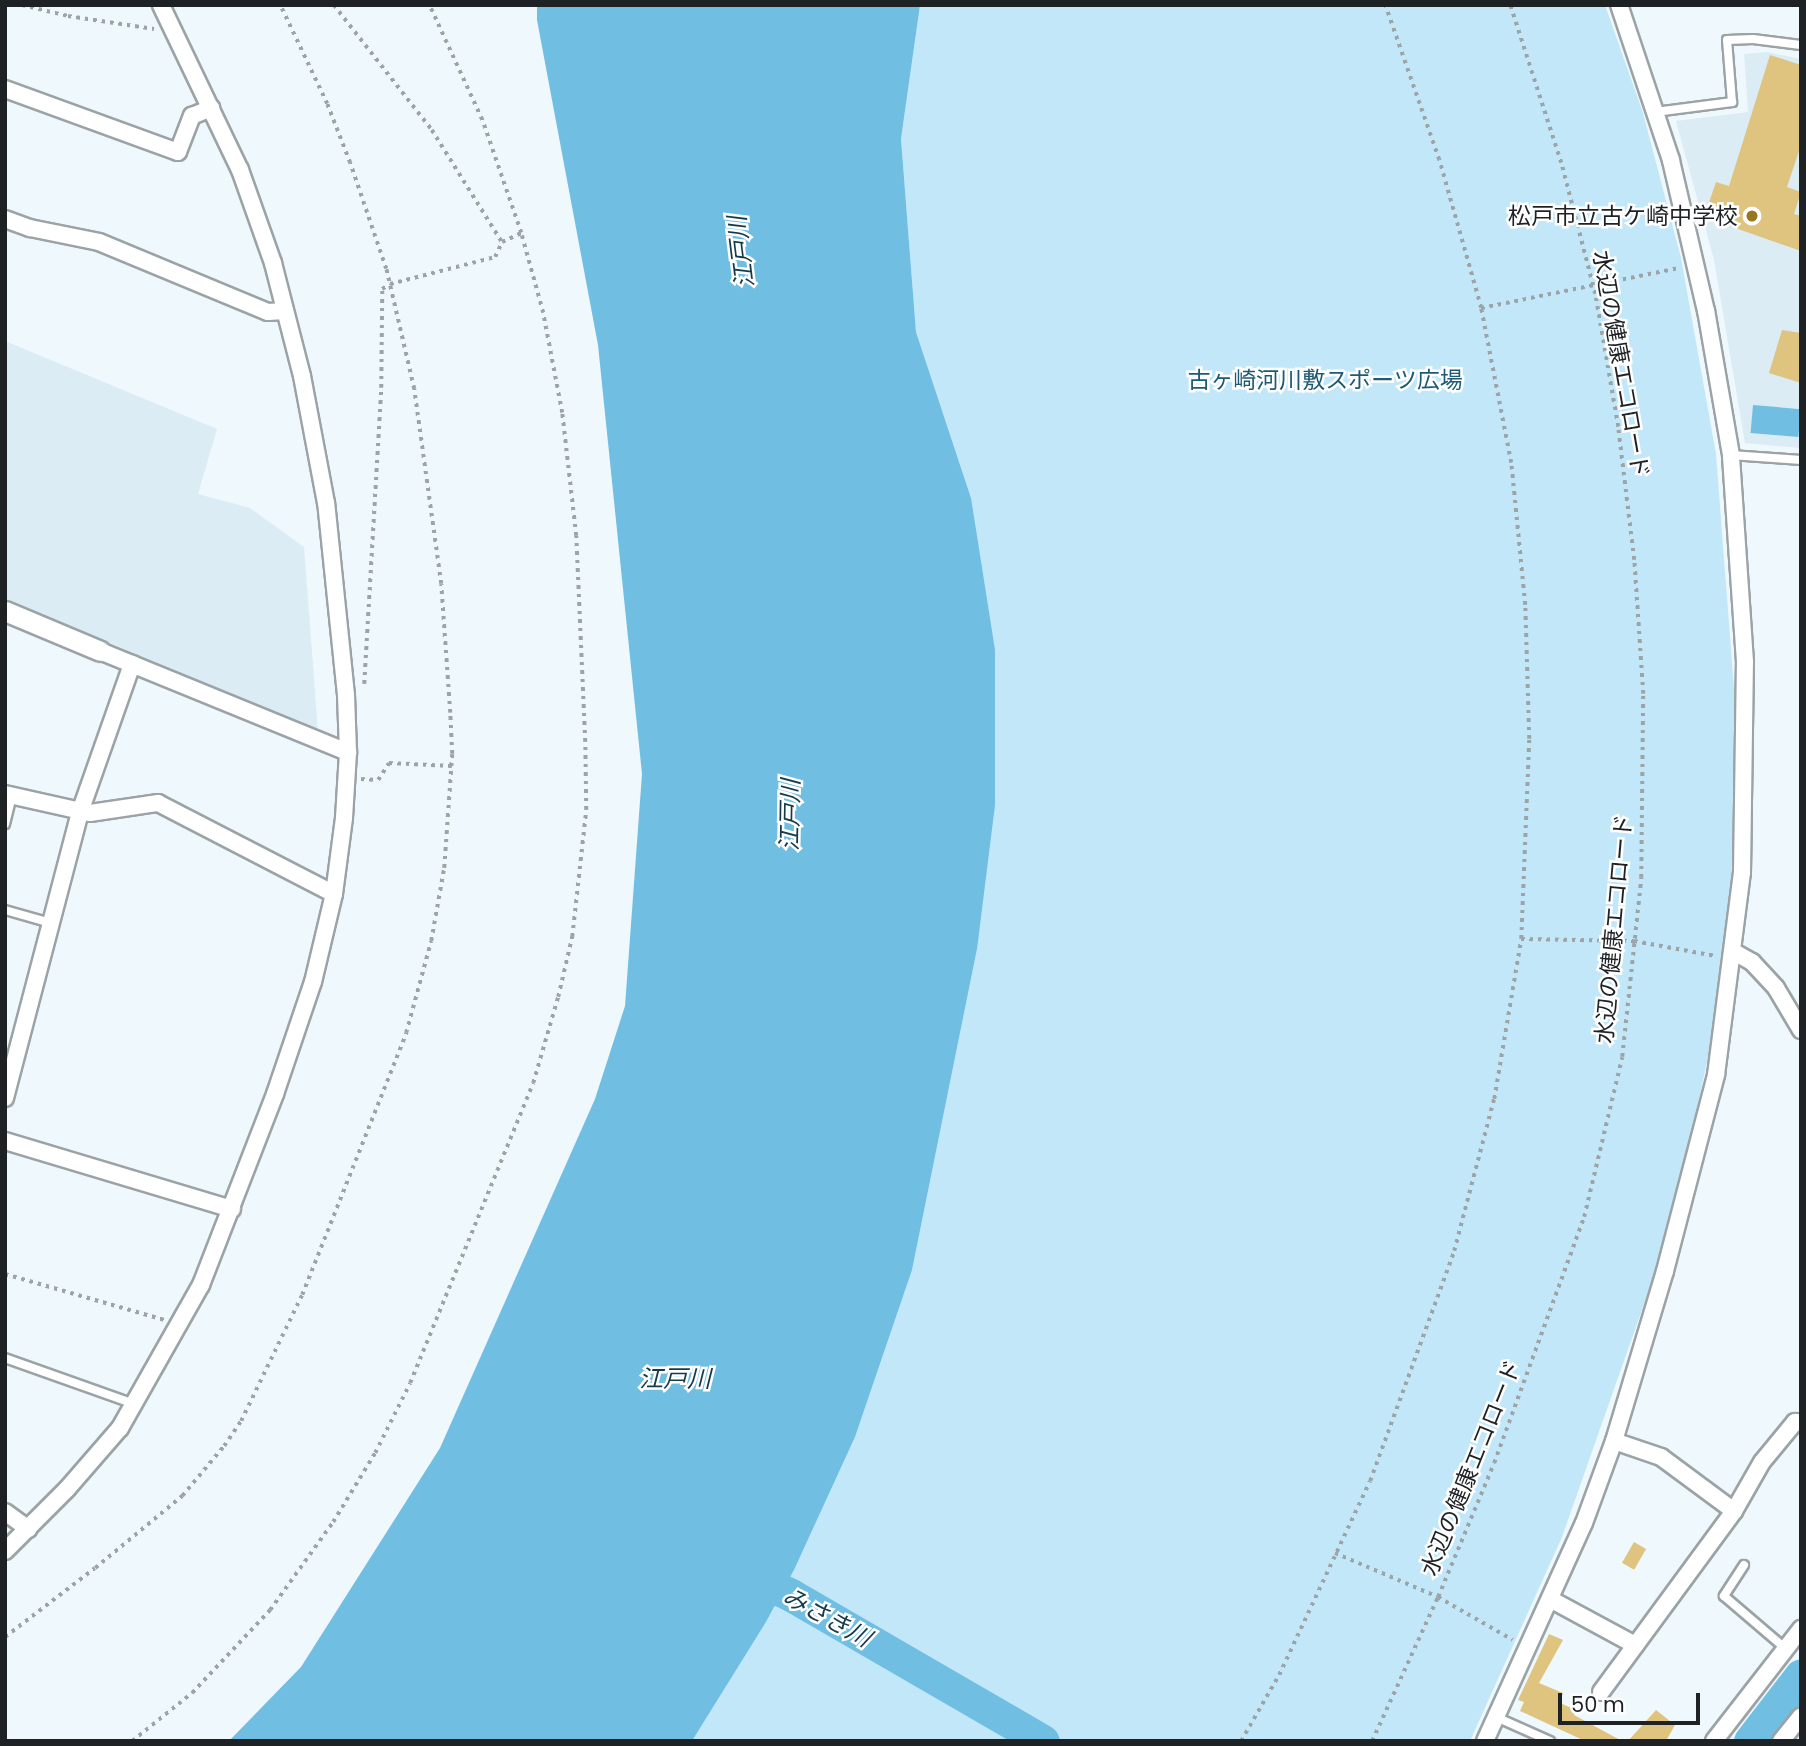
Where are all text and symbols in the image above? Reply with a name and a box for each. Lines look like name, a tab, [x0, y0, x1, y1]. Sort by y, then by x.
place label: 松戸市立古ケ崎中学校	[1508, 202, 1738, 230]
marker: 松戸市立古ケ崎中学校	[1744, 208, 1760, 224]
water label: 江戸川	[722, 215, 760, 289]
street label: 水辺の健康エコロード	[1587, 248, 1655, 480]
park label: 古ヶ崎河川敷スポーツ広場	[1187, 366, 1463, 394]
water label: 江戸川	[775, 779, 805, 851]
street label: 水辺の健康エコロード	[1590, 813, 1638, 1045]
street label: 水辺の健康エコロード	[1415, 1356, 1527, 1580]
water label: 江戸川	[639, 1365, 711, 1393]
water label: みさき川	[778, 1581, 876, 1653]
scale bar	[1561, 1680, 1703, 1724]
text: 50 m	[1571, 1690, 1625, 1719]

